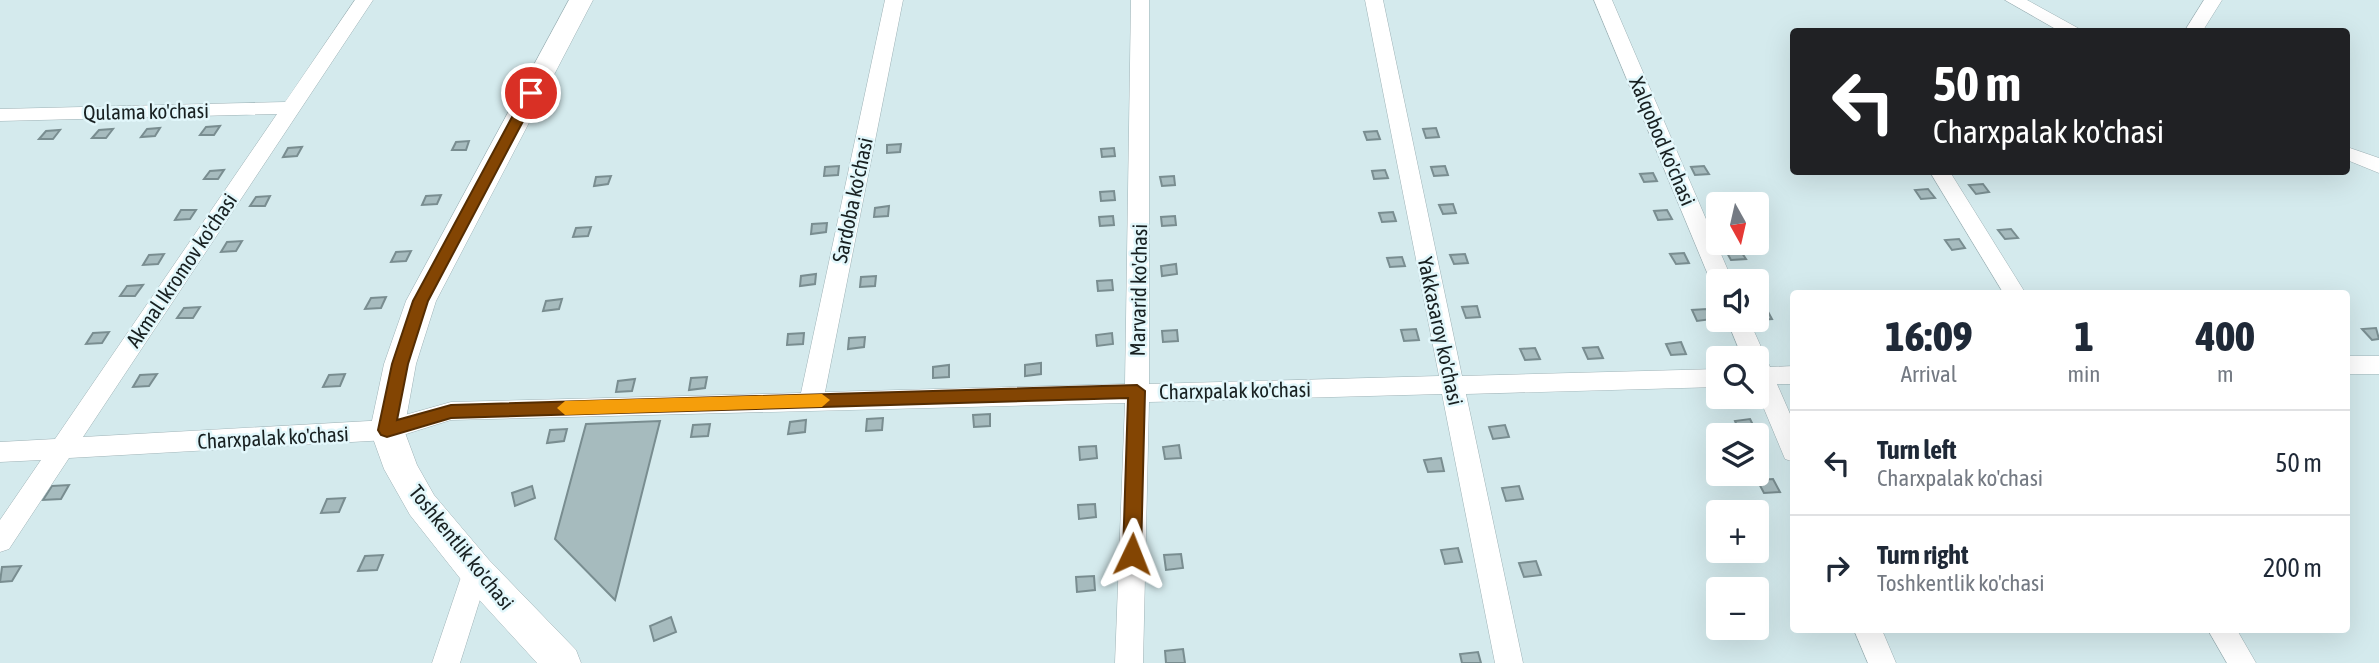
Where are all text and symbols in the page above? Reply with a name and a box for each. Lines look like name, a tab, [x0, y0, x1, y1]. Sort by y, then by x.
text: 50 m	[1933, 55, 2021, 111]
icon: left	[1818, 56, 1909, 147]
pin	[501, 63, 561, 123]
street label: Xalqobod ko'chasi	[1625, 73, 1701, 209]
icon: arrive	[512, 74, 550, 112]
street label: Qulama ko'chasi	[83, 98, 209, 124]
text: Charxpalak ko'chasi	[1933, 113, 2164, 150]
street label: Sardoba ko'chasi	[827, 135, 877, 265]
street label: Akmal Ikromov ko'chasi	[121, 189, 241, 351]
north arrow	[1706, 192, 1769, 256]
map controls	[1706, 192, 1769, 640]
street label: Marvarid ko'chasi	[1125, 224, 1151, 356]
street label: Yakkasaroy ko'chasi	[1414, 255, 1468, 407]
button: sound	[1706, 269, 1769, 332]
text: 16:09	[1885, 312, 1972, 360]
text: 1	[2074, 312, 2094, 360]
text: 400	[2196, 312, 2255, 360]
button: search	[1706, 346, 1769, 409]
text: Arrival	[1901, 361, 1957, 387]
text: min	[2068, 361, 2101, 387]
text: m	[2217, 361, 2234, 387]
street label: Charxpalak ko'chasi	[1159, 377, 1311, 403]
street label: Charxpalak ko'chasi	[197, 421, 349, 453]
button: layers	[1706, 423, 1769, 486]
text: Turn left	[1877, 435, 1957, 465]
icon: left	[1818, 444, 1856, 482]
text: 50 m	[2275, 448, 2322, 478]
text: Charxpalak ko'chasi	[1877, 465, 2043, 491]
street label: Toshkentlik ko'chasi	[405, 480, 519, 614]
button: +	[1706, 500, 1769, 563]
position arrow	[1095, 517, 1169, 591]
text: Turn right	[1877, 540, 1968, 570]
icon: right	[1818, 549, 1856, 587]
text: 200 m	[2263, 553, 2322, 583]
text: Toshkentlik ko'chasi	[1877, 570, 2045, 596]
button: −	[1706, 577, 1769, 640]

